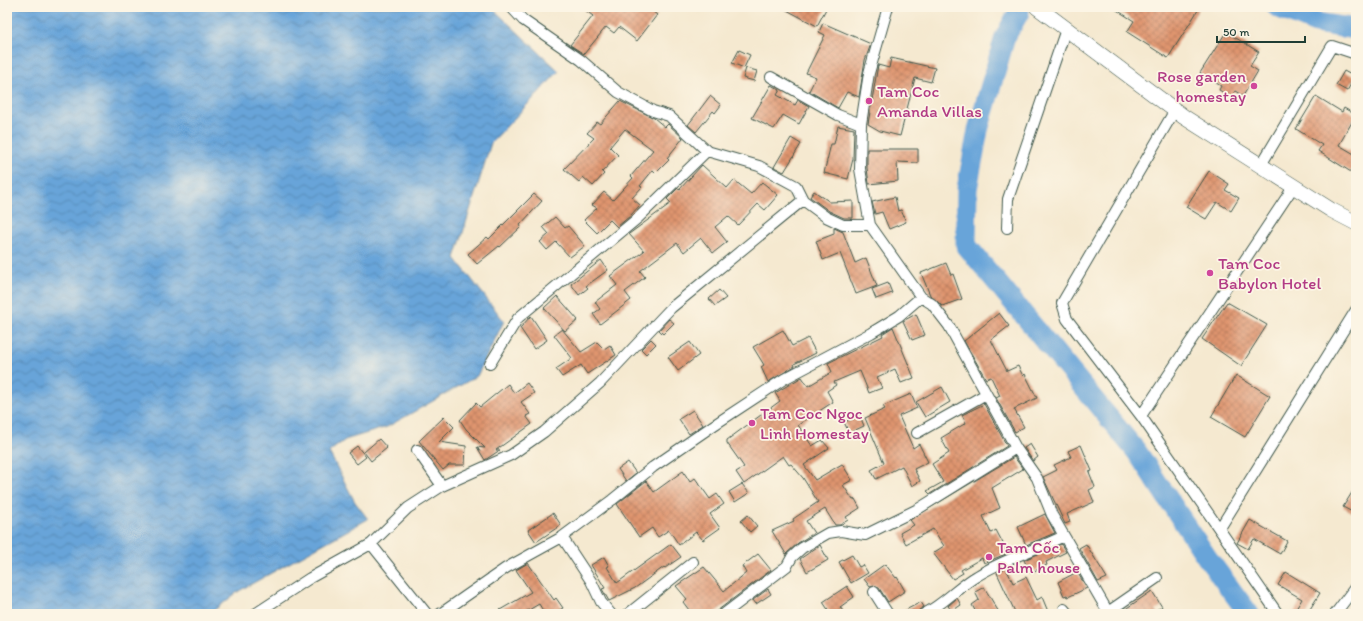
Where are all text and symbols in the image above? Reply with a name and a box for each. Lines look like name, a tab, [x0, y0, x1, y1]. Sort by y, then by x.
scale bar	[1217, 18, 1305, 44]
text: 50 m	[1223, 25, 1249, 39]
place label: Rose garden homestay	[1157, 66, 1246, 106]
place label: Tam Coc Amanda Villas	[877, 81, 982, 121]
marker: Rose garden homestay	[1249, 81, 1259, 91]
marker: Tam Coc Amanda Villas	[864, 96, 874, 106]
place label: Tam Coc Babylon Hotel	[1218, 253, 1321, 293]
marker: Tam Coc Babylon Hotel	[1205, 268, 1215, 278]
place label: Tam Coc Ngoc Linh Homestay	[760, 403, 869, 443]
marker: Tam Coc Ngoc Linh Homestay	[747, 418, 757, 428]
place label: Tam Cốc Palm house	[997, 537, 1080, 577]
marker: Tam Cốc Palm house	[984, 552, 994, 562]

